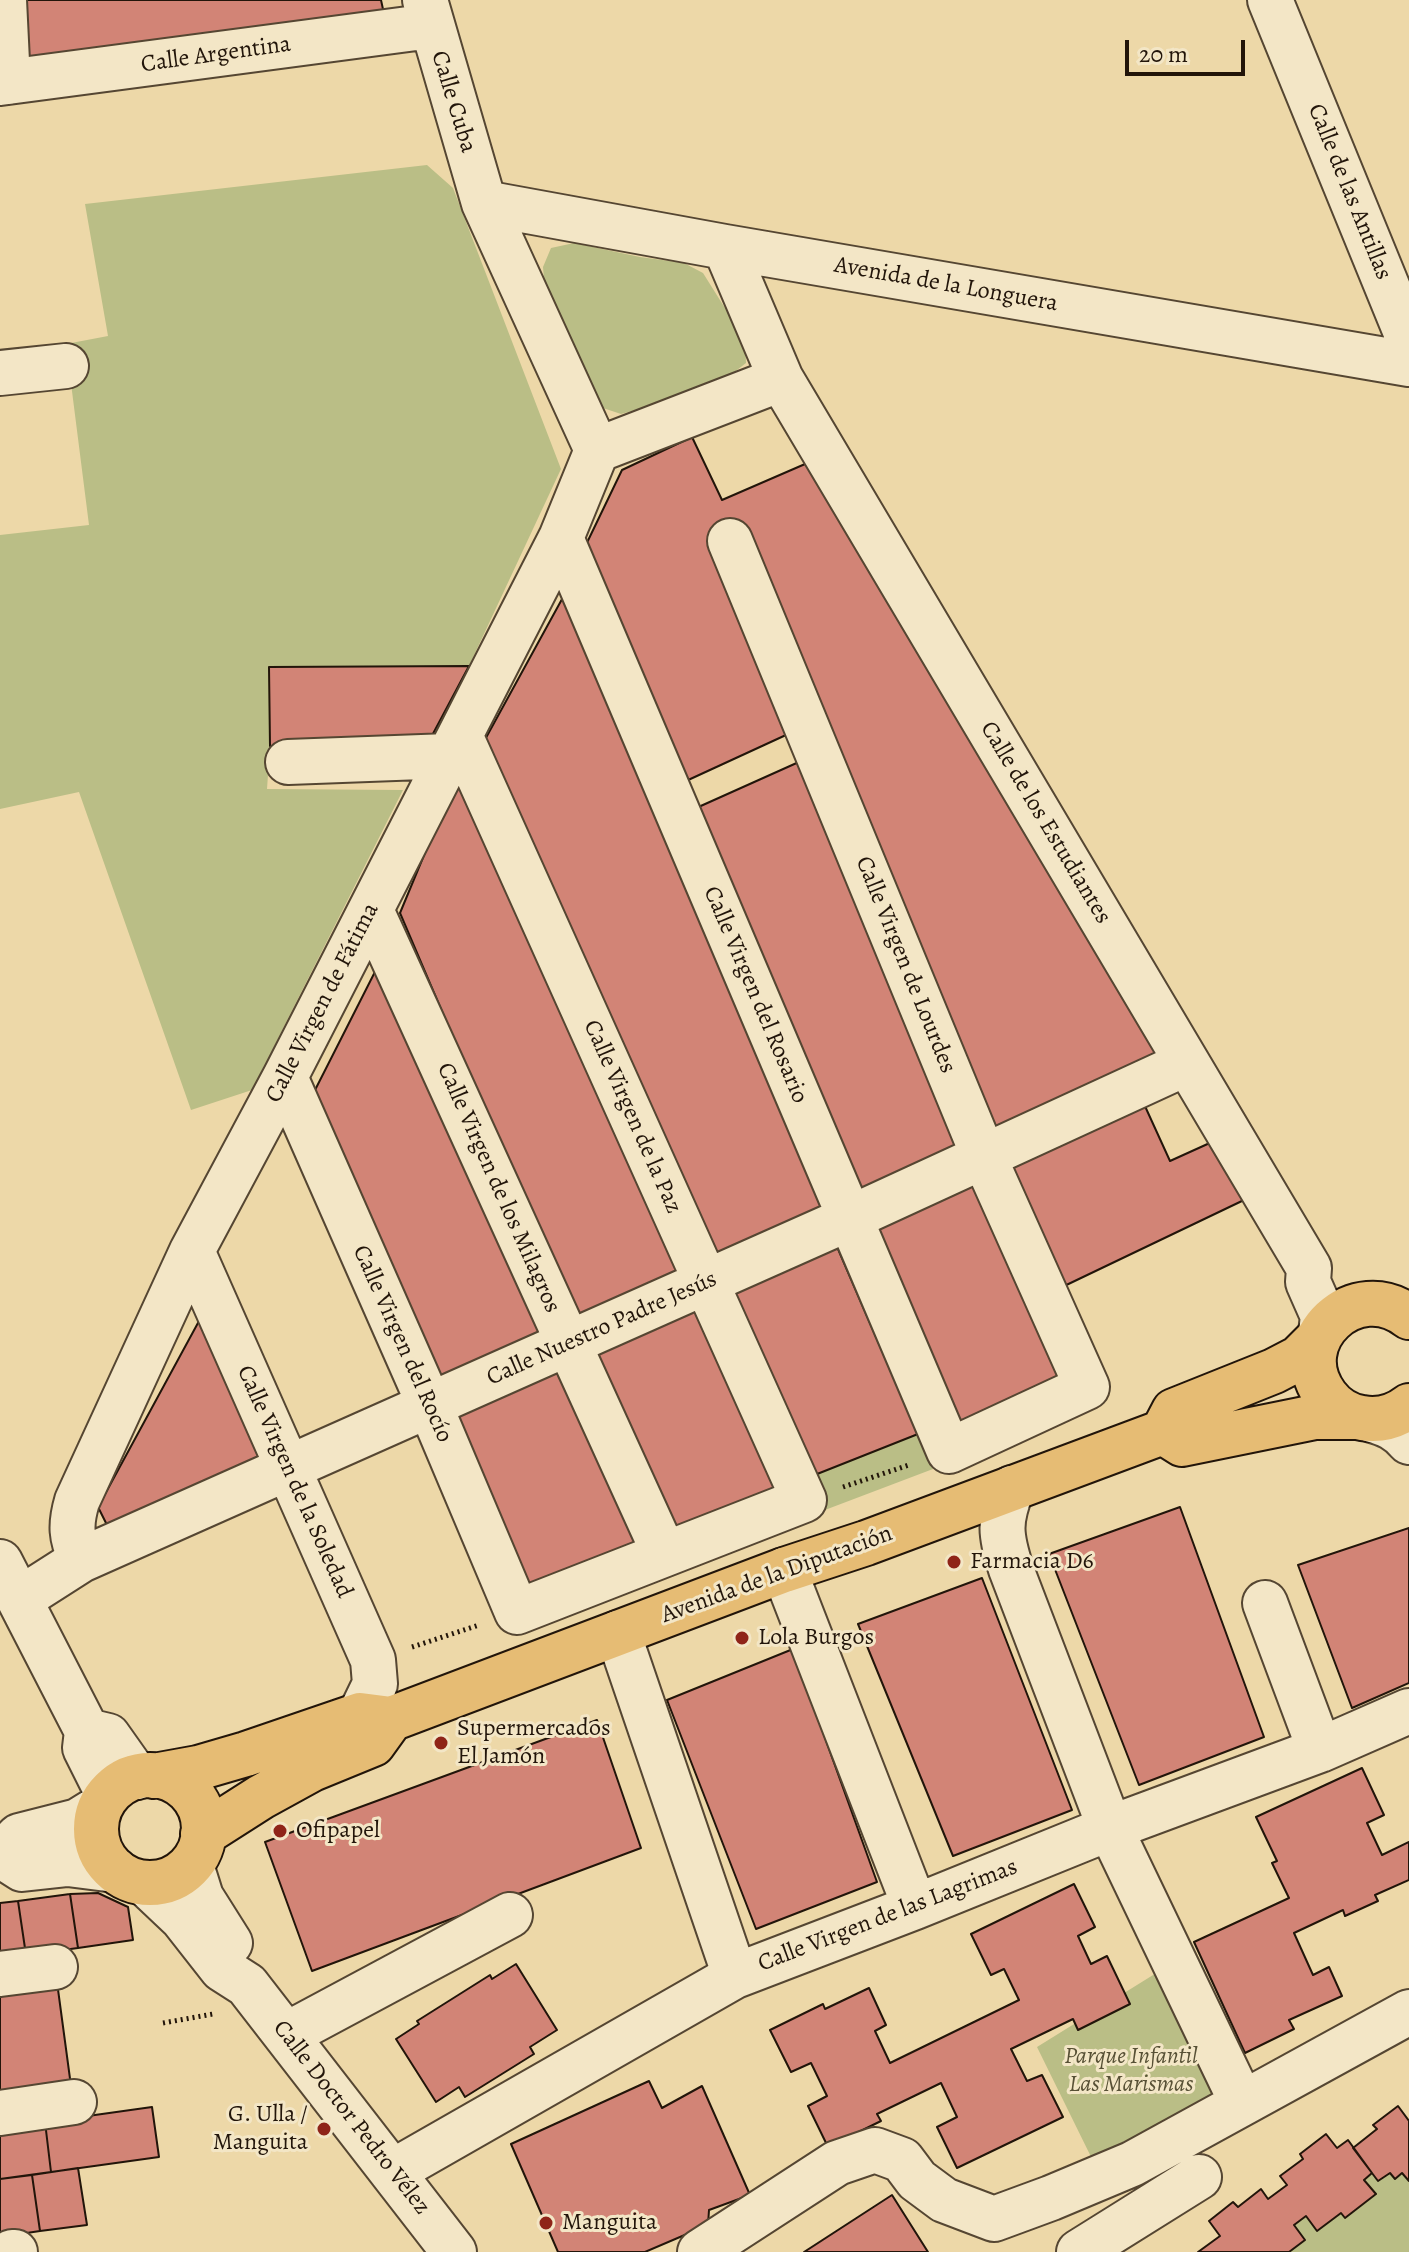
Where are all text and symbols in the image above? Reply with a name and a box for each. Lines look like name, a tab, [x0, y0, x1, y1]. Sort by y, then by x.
scale bar	[1129, 24, 1249, 74]
street label: Calle Argentina	[139, 30, 293, 80]
text: 20 m	[1139, 38, 1188, 70]
street label: Calle Cuba	[424, 48, 482, 156]
street label: Calle de las Antillas	[1301, 100, 1397, 284]
street label: Avenida de la Longuera	[832, 251, 1060, 319]
street label: Calle de los Estudiantes	[973, 717, 1117, 929]
street label: Calle Virgen de Lourdes	[848, 852, 962, 1078]
street label: Calle Virgen del Rosario	[696, 882, 814, 1108]
street label: Calle Virgen de Fátima	[260, 898, 386, 1108]
street label: Calle Virgen de la Paz	[576, 1016, 688, 1218]
street label: Calle Virgen de los Milagros	[430, 1058, 566, 1318]
street label: Calle Virgen del Rocío	[346, 1241, 458, 1447]
street label: Calle Nuestro Padre Jesús	[482, 1265, 722, 1393]
street label: Calle Virgen de la Soledad	[230, 1361, 358, 1603]
street label: Avenida de la Diputación	[657, 1520, 897, 1630]
place label: Farmacia D6	[970, 1548, 1094, 1576]
marker: Farmacia D6	[945, 1553, 963, 1571]
place label: Lola Burgos	[758, 1624, 874, 1652]
marker: Lola Burgos	[733, 1629, 751, 1647]
place label: Supermercados El Jamón	[457, 1715, 611, 1771]
marker: Supermercados El Jamón	[432, 1734, 450, 1752]
place label: Ofipapel	[296, 1817, 380, 1845]
marker: Ofipapel	[271, 1822, 289, 1840]
street label: Calle Virgen de las Lagrimas	[754, 1853, 1022, 1979]
street label: Calle Doctor Pedro Vélez	[266, 2015, 436, 2221]
park label: Parque Infantil Las Marismas	[1064, 2043, 1198, 2099]
place label: G. Ulla / Manguita	[213, 2101, 308, 2157]
marker: G. Ulla / Manguita	[315, 2120, 333, 2138]
place label: Manguita	[562, 2209, 657, 2237]
marker: Manguita	[537, 2214, 555, 2232]

